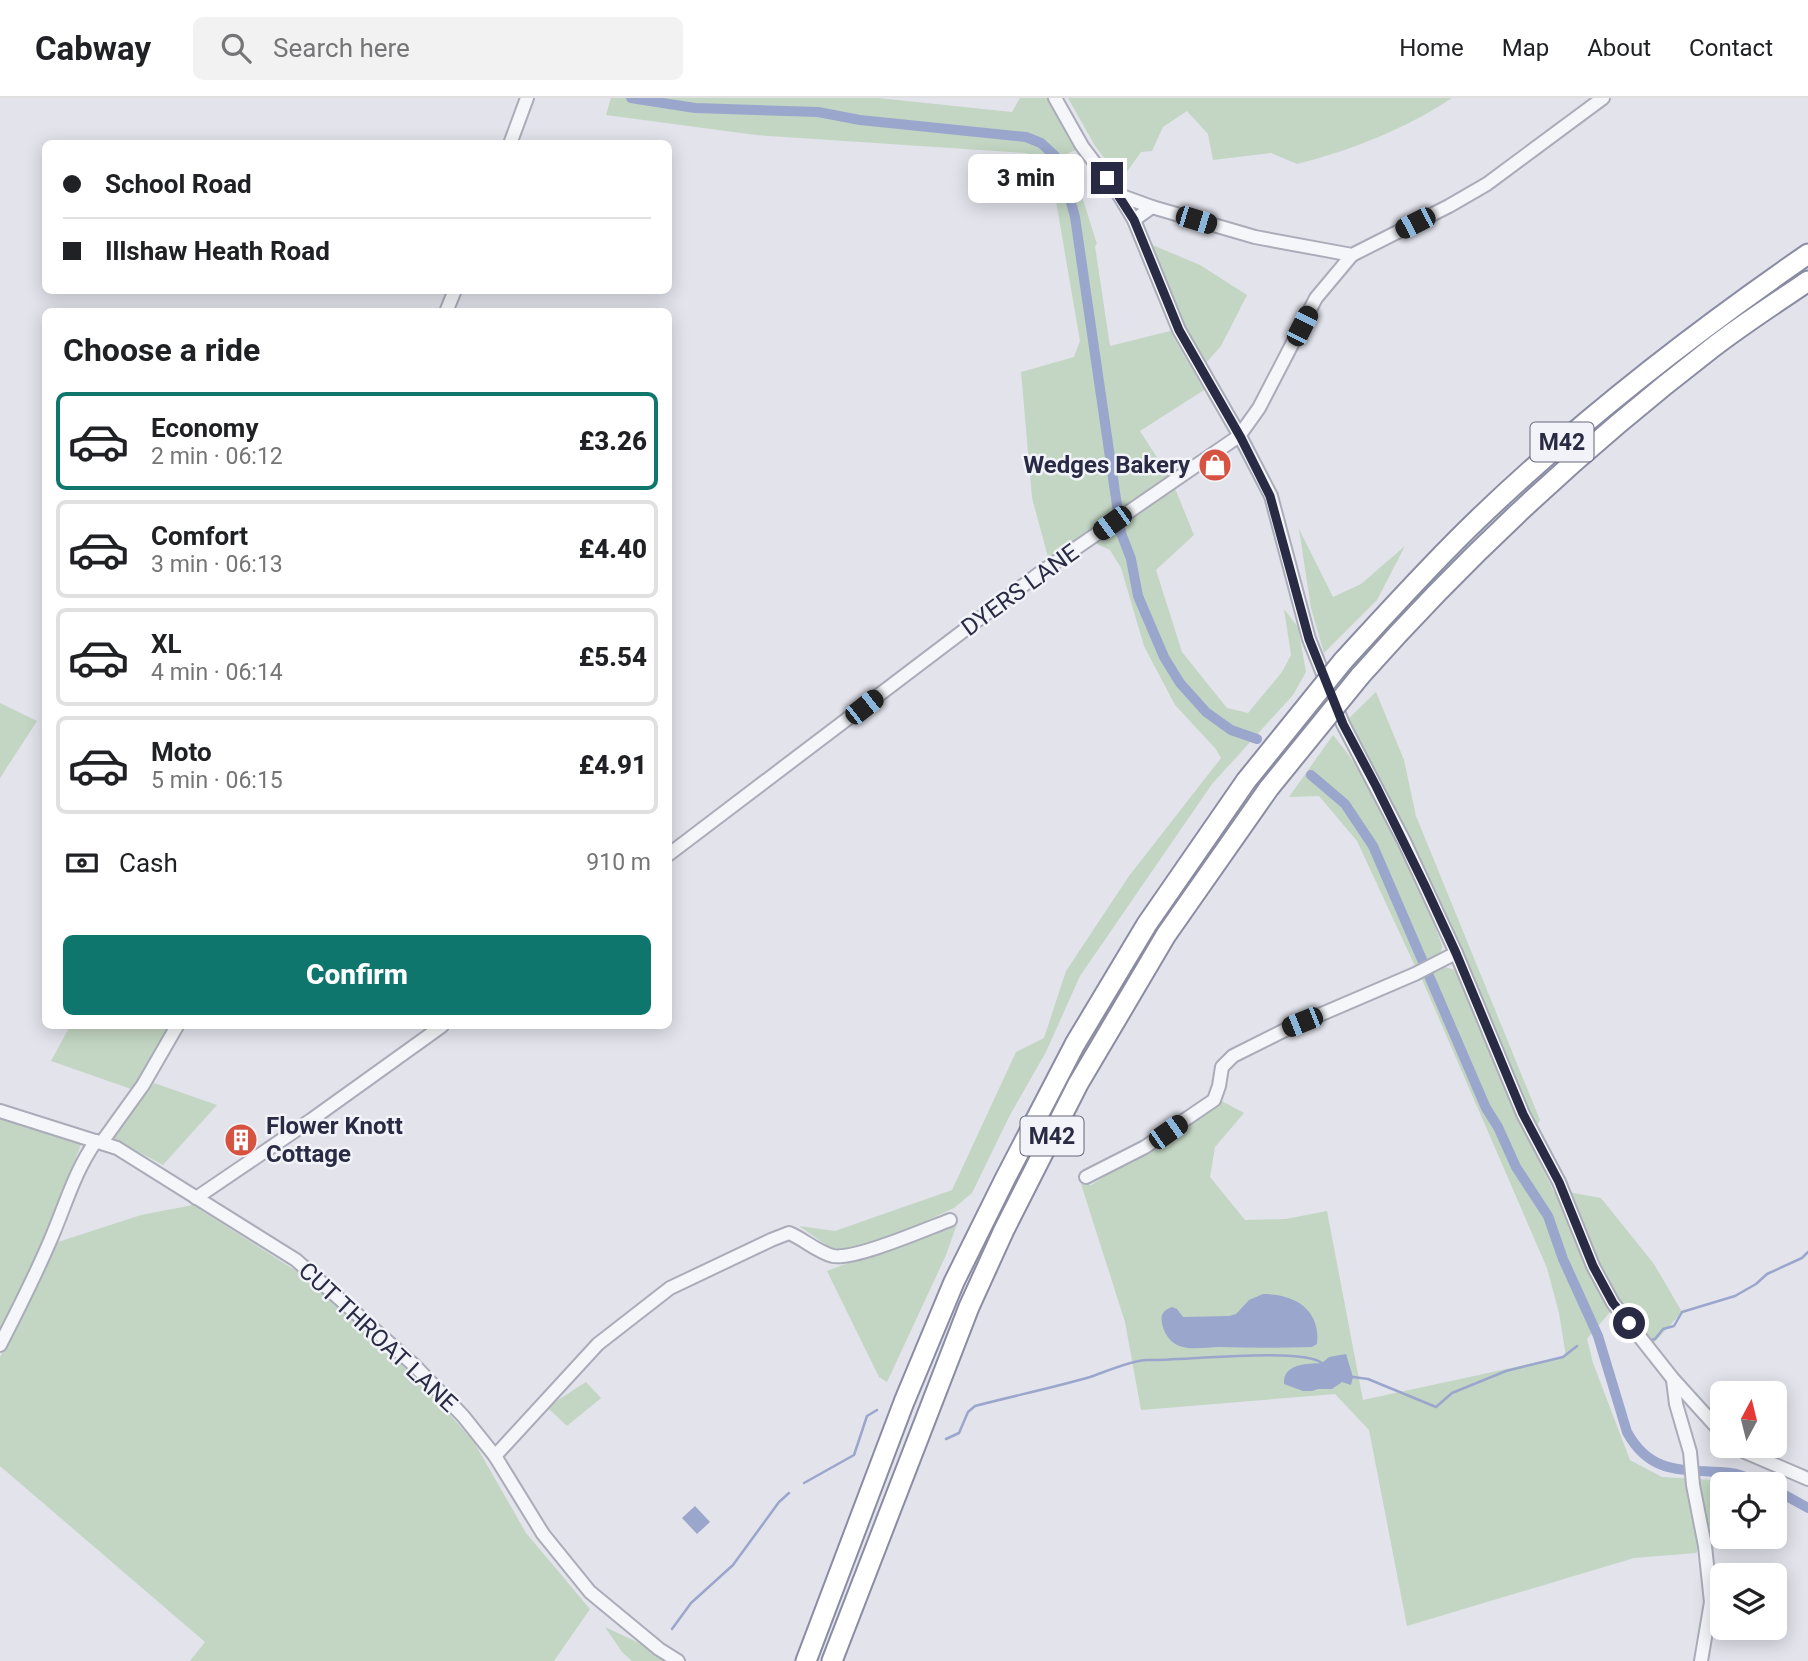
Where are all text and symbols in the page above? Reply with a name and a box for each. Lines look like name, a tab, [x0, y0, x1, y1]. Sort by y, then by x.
search box	[193, 17, 683, 80]
text: Cabway	[35, 29, 151, 68]
icon: search	[217, 29, 255, 67]
text: Search here	[273, 33, 410, 63]
text: Home	[1399, 34, 1464, 62]
text: Map	[1502, 34, 1549, 62]
text: About	[1587, 34, 1651, 62]
text: Contact	[1689, 34, 1773, 62]
callout: 3 min	[967, 154, 1082, 202]
route end	[1091, 162, 1123, 194]
text: 3 min	[997, 165, 1055, 192]
text: School Road	[105, 169, 252, 199]
car	[1173, 204, 1220, 236]
car	[1392, 204, 1439, 242]
text: Illshaw Heath Road	[105, 236, 330, 266]
car	[1284, 303, 1321, 349]
text: Choose a ride	[63, 331, 260, 369]
icon: car	[67, 410, 130, 473]
text: Economy	[151, 413, 258, 443]
road number: M42	[1530, 422, 1594, 462]
text: £3.26	[579, 426, 647, 456]
text: 2 min · 06:12	[151, 443, 283, 470]
shop icon: Wedges Bakery	[1196, 446, 1234, 484]
place label: Wedges Bakery	[1023, 451, 1191, 479]
car	[1089, 502, 1136, 544]
icon: car	[67, 518, 130, 581]
text: Comfort	[151, 521, 248, 551]
text: £4.40	[579, 534, 647, 564]
street label: DYERS LANE	[956, 538, 1084, 642]
text: 3 min · 06:13	[151, 551, 283, 578]
icon: car	[67, 626, 130, 689]
text: XL	[151, 629, 182, 659]
text: £5.54	[579, 642, 647, 672]
text: 4 min · 06:14	[151, 659, 283, 686]
car	[841, 686, 888, 728]
icon: car	[67, 734, 130, 797]
text: Moto	[151, 737, 212, 767]
text: £4.91	[579, 750, 647, 780]
text: 5 min · 06:15	[151, 767, 283, 794]
icon: cash	[63, 844, 101, 882]
text: Cash	[119, 848, 178, 878]
text: 910 m	[586, 849, 651, 876]
button: Confirm	[63, 935, 651, 1015]
car	[1279, 1004, 1326, 1040]
car	[1145, 1111, 1192, 1153]
place label: Flower Knott Cottage	[266, 1112, 403, 1168]
road number: M42	[1020, 1116, 1084, 1156]
building icon: Flower Knott Cottage	[222, 1121, 260, 1159]
street label: CUT THROAT LANE	[293, 1256, 463, 1418]
route start	[1613, 1307, 1645, 1339]
north arrow	[1710, 1381, 1787, 1458]
map controls	[1710, 1381, 1787, 1640]
button: locate	[1710, 1472, 1787, 1549]
button: layers	[1710, 1563, 1787, 1640]

